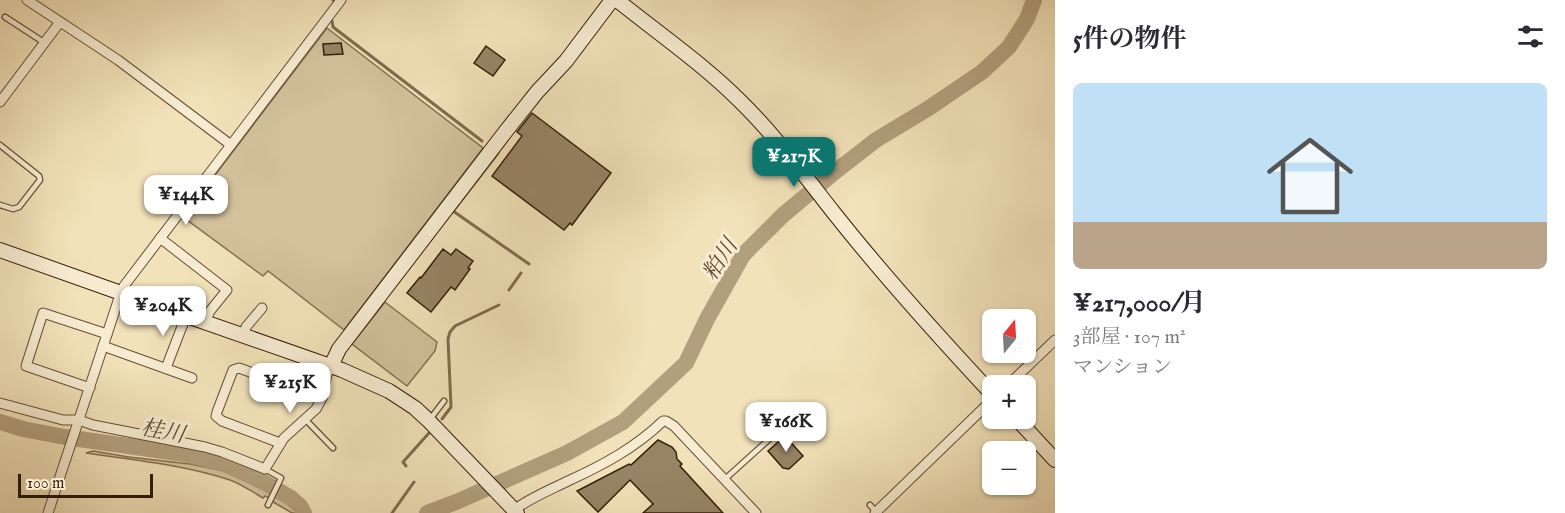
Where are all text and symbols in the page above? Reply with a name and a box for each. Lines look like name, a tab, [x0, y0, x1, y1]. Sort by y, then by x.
icon: filters	[1514, 20, 1547, 53]
text: 5件の物件	[1073, 23, 1186, 56]
icon: home	[1256, 122, 1364, 230]
pin: ¥217K	[752, 137, 836, 188]
text: ¥217K	[766, 144, 822, 169]
pin: ¥144K	[144, 175, 228, 226]
text: ¥144K	[158, 182, 214, 207]
water label: 粕川	[697, 232, 745, 286]
pin: ¥204K	[121, 286, 205, 337]
text: ¥217,000/月	[1073, 287, 1206, 320]
text: ¥204K	[134, 293, 192, 318]
north arrow	[982, 309, 1036, 363]
map controls	[982, 309, 1036, 495]
text: 3部屋 · 107 m²	[1073, 325, 1186, 350]
text: マンション	[1073, 355, 1172, 380]
pin: ¥215K	[248, 363, 332, 414]
text: ¥215K	[263, 370, 317, 395]
button: +	[982, 375, 1036, 429]
pin: ¥166K	[744, 402, 828, 453]
text: ¥166K	[759, 409, 813, 434]
water label: 桂川	[138, 414, 189, 450]
button: −	[982, 441, 1036, 495]
scale bar	[18, 471, 153, 498]
text: 100 m	[27, 474, 64, 494]

